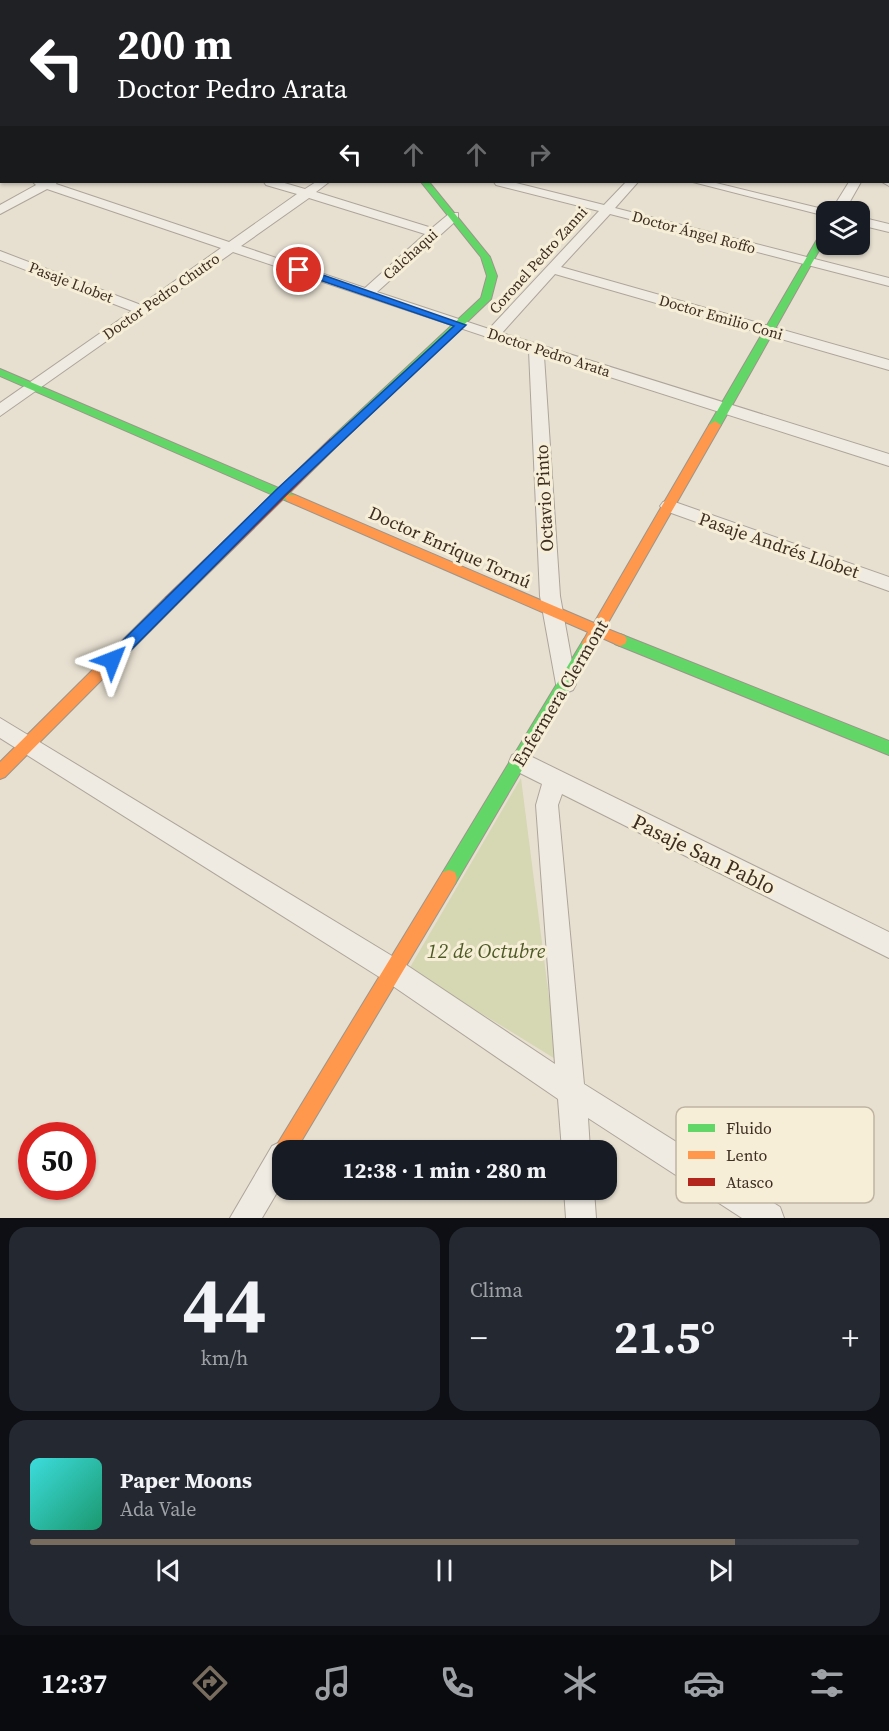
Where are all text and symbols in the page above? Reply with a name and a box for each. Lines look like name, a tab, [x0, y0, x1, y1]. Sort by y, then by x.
text: 200 m	[117, 15, 232, 73]
icon: left	[18, 24, 96, 102]
text: Doctor Pedro Arata	[117, 70, 348, 107]
icon: left	[334, 138, 367, 171]
icon: ahead	[397, 138, 430, 171]
icon: ahead	[460, 138, 493, 171]
icon: right	[523, 138, 556, 171]
map controls	[816, 201, 870, 255]
button: layers	[816, 201, 870, 255]
street label: Coronel Pedro Zanni	[484, 202, 592, 318]
street label: Doctor Ángel Roffo	[630, 205, 758, 259]
street label: Calchaqui	[378, 224, 442, 284]
pin	[273, 244, 324, 295]
street label: Doctor Pedro Chutro	[98, 248, 224, 344]
icon: arrive	[282, 253, 315, 286]
street label: Pasaje Llobet	[26, 256, 116, 308]
street label: Doctor Emilio Coni	[657, 289, 785, 345]
street label: Doctor Pedro Arata	[485, 322, 613, 382]
street label: Octavio Pinto	[529, 444, 559, 552]
street label: Doctor Enrique Tornú	[365, 500, 535, 594]
street label: Pasaje Andrés Llobet	[696, 506, 863, 584]
street label: Enfermera Clermont	[506, 615, 614, 771]
position arrow	[80, 628, 144, 692]
street label: Pasaje San Pablo	[628, 807, 780, 901]
park label: 12 de Octubre	[427, 936, 546, 965]
legend	[676, 1107, 874, 1203]
text: Fluido	[726, 1117, 772, 1139]
speed limit sign: 50	[18, 1122, 96, 1200]
text: Lento	[726, 1144, 768, 1166]
text: 12:38 · 1 min · 280 m	[343, 1155, 546, 1185]
text: Atasco	[726, 1171, 773, 1193]
text: 44	[182, 1251, 267, 1358]
text: Clima	[470, 1276, 523, 1304]
text: 21.5°	[614, 1306, 715, 1368]
text: −	[470, 1315, 488, 1360]
text: +	[842, 1315, 859, 1360]
text: km/h	[201, 1344, 248, 1372]
text: Paper Moons	[120, 1465, 252, 1495]
text: Ada Vale	[120, 1495, 196, 1523]
icon: previous	[152, 1554, 185, 1587]
icon: pause	[428, 1554, 461, 1587]
icon: next	[704, 1554, 737, 1587]
icon: directions	[189, 1662, 231, 1704]
icon: music	[312, 1662, 354, 1704]
icon: phone	[436, 1662, 478, 1704]
icon: climate	[559, 1662, 601, 1704]
icon: car	[683, 1662, 725, 1704]
icon: filters	[806, 1662, 848, 1704]
text: 12:37	[41, 1665, 107, 1702]

